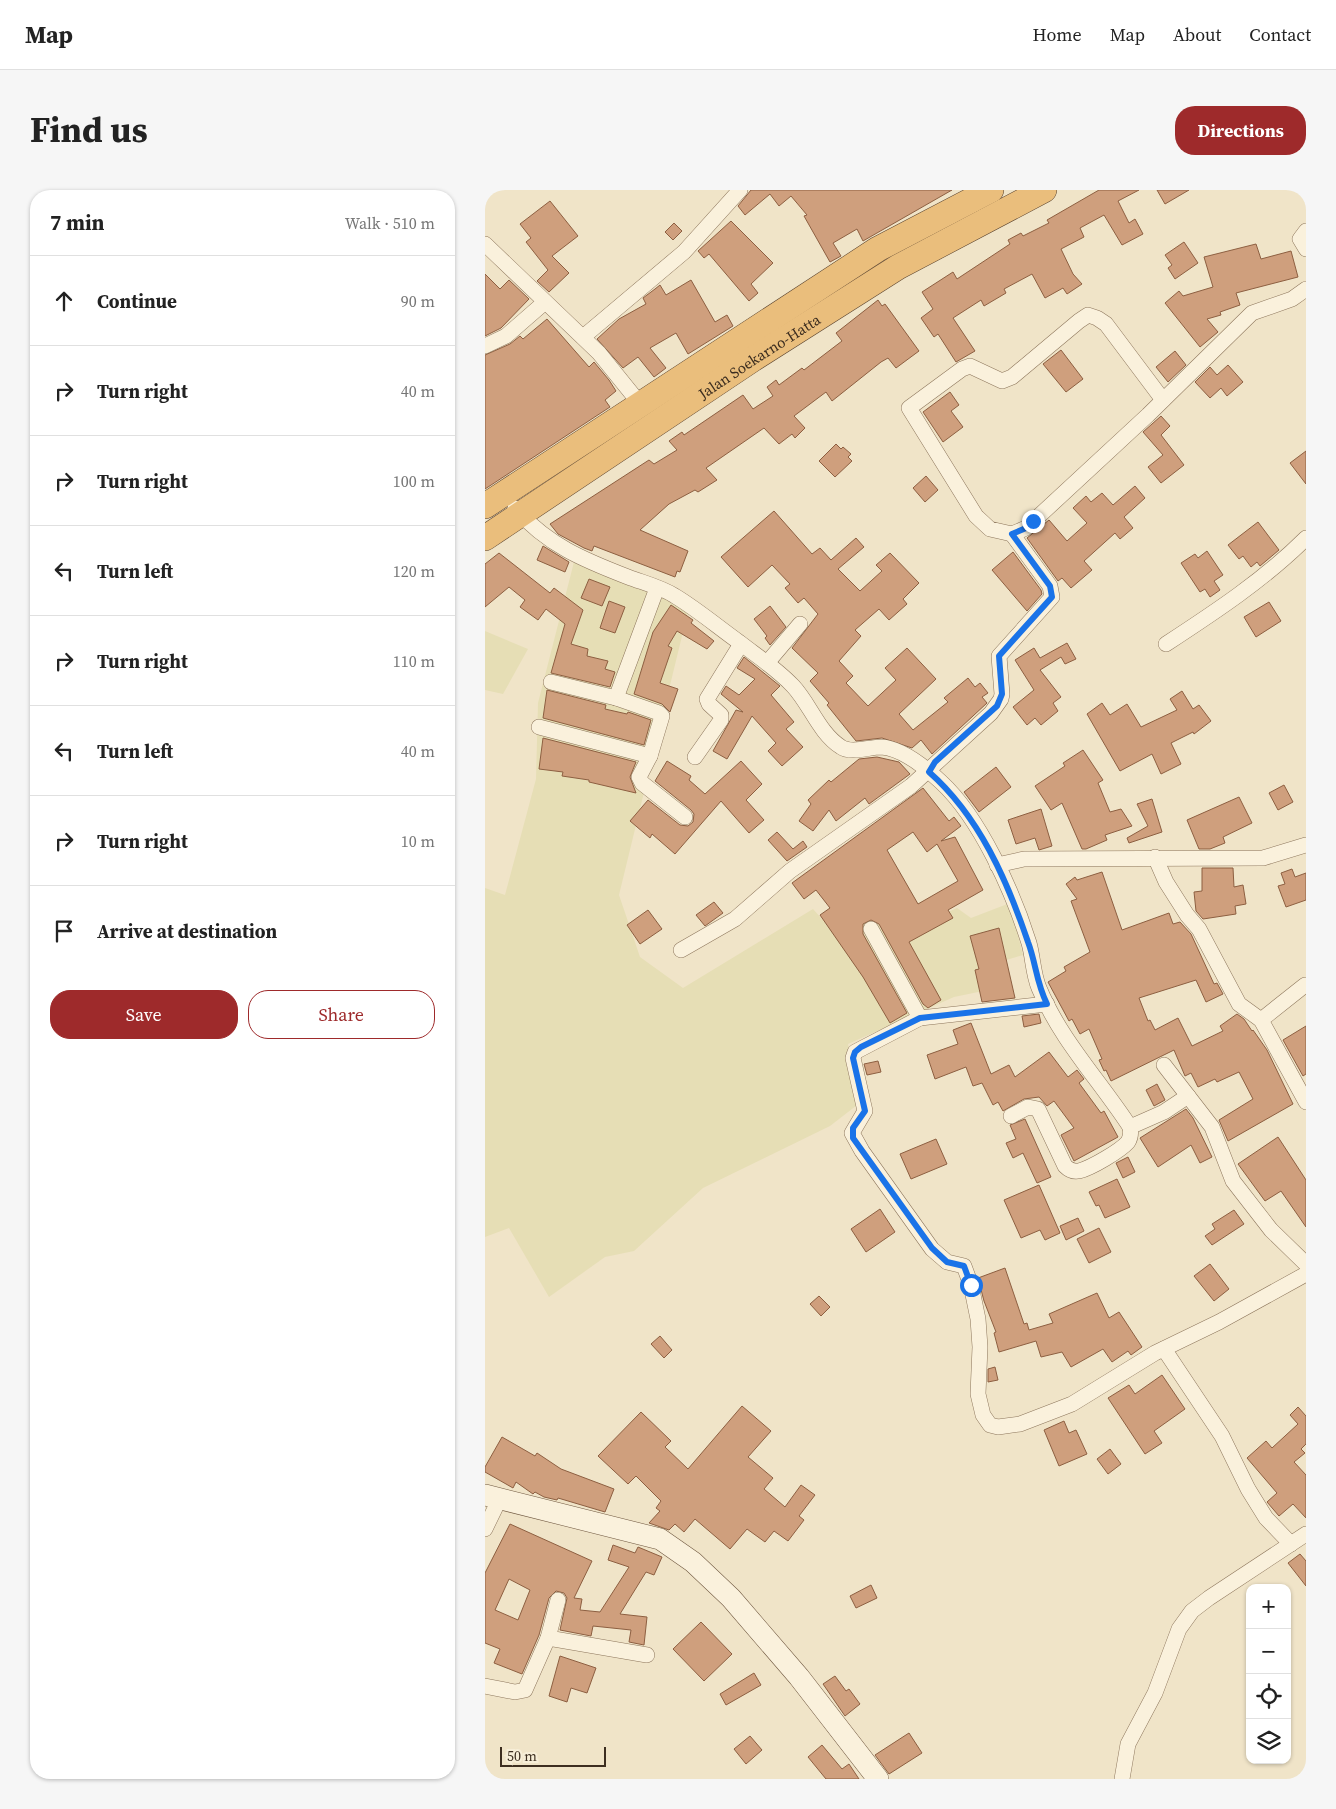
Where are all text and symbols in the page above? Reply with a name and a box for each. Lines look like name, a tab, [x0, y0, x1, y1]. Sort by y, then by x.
text: Map	[25, 18, 73, 51]
text: Home	[1033, 22, 1082, 47]
text: Map	[1110, 22, 1145, 47]
text: About	[1173, 22, 1221, 47]
text: Contact	[1249, 22, 1311, 47]
text: Find us	[30, 106, 148, 154]
button: Directions	[1175, 106, 1306, 155]
text: 7 min	[50, 208, 105, 237]
text: Walk · 510 m	[345, 212, 435, 234]
icon: ahead	[50, 287, 78, 315]
text: Continue	[97, 288, 177, 314]
text: 90 m	[401, 290, 435, 312]
street label: Jalan Soekarno-Hatta	[693, 308, 824, 404]
icon: right	[50, 377, 78, 405]
text: Turn right	[97, 378, 188, 404]
text: 40 m	[401, 380, 435, 402]
icon: right	[50, 467, 78, 495]
text: Turn right	[97, 468, 188, 494]
text: 100 m	[393, 470, 435, 492]
route end	[1022, 510, 1045, 533]
icon: left	[50, 557, 78, 585]
text: Turn left	[97, 558, 173, 584]
text: 120 m	[393, 560, 435, 582]
icon: right	[50, 647, 78, 675]
text: Turn right	[97, 648, 188, 674]
text: 110 m	[393, 650, 435, 672]
icon: left	[50, 737, 78, 765]
text: Turn left	[97, 738, 173, 764]
text: 40 m	[401, 740, 435, 762]
icon: right	[50, 827, 78, 855]
text: Turn right	[97, 828, 188, 854]
text: 10 m	[401, 830, 435, 852]
icon: arrive	[50, 917, 78, 945]
text: Arrive at destination	[97, 918, 277, 944]
button: Save	[50, 990, 238, 1039]
button: Share	[248, 990, 435, 1039]
route start	[960, 1274, 983, 1297]
map controls	[1246, 1584, 1291, 1764]
button: +	[1246, 1584, 1291, 1629]
button: −	[1246, 1629, 1291, 1674]
button: locate	[1246, 1674, 1291, 1719]
button: layers	[1246, 1719, 1291, 1764]
scale bar	[500, 1744, 606, 1767]
text: 50 m	[507, 1746, 537, 1766]

